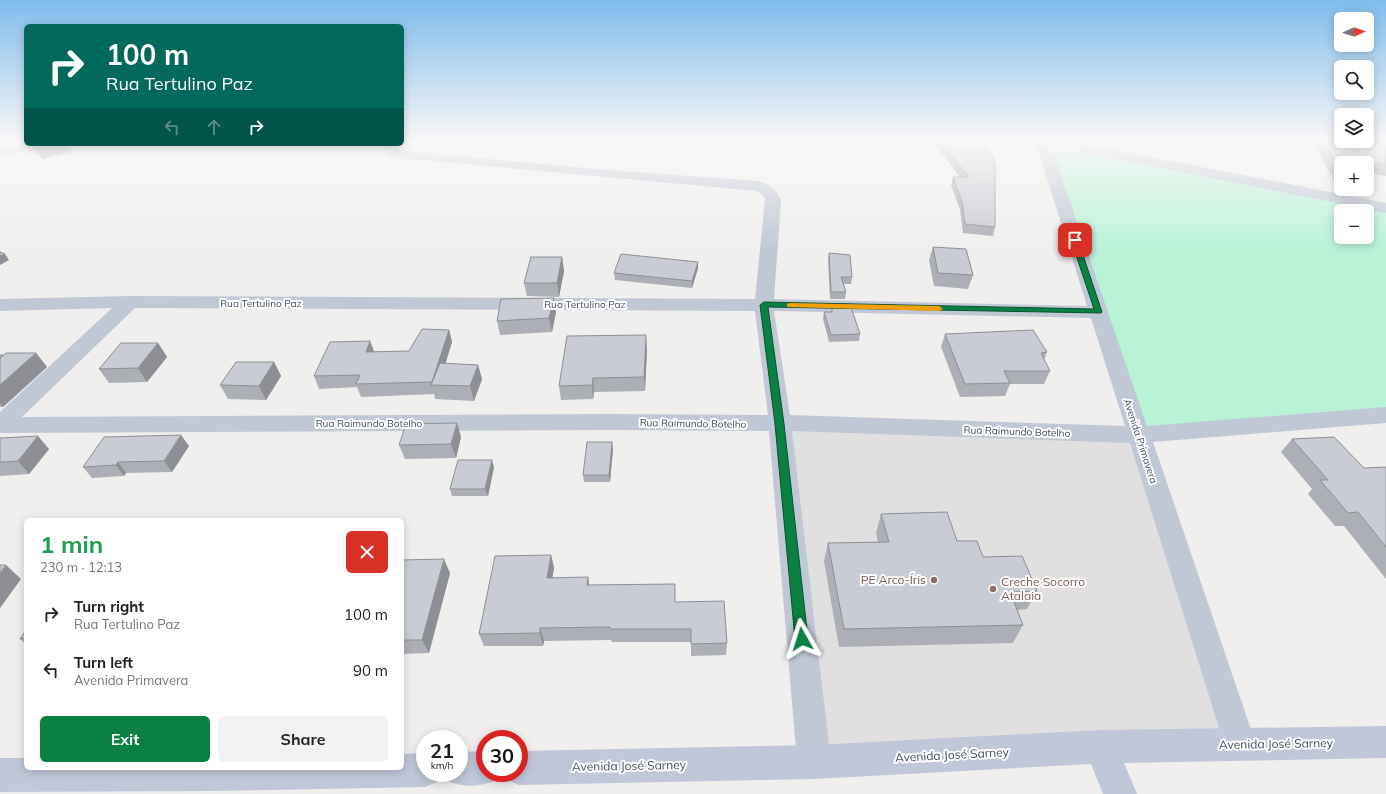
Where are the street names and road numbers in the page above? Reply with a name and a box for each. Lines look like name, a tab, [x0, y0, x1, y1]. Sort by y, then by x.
street label: Rua Tertulino Paz	[220, 297, 302, 310]
street label: Rua Tertulino Paz	[544, 298, 626, 311]
street label: Avenida Primavera	[1121, 397, 1160, 485]
street label: Rua Raimundo Botelho	[640, 416, 747, 431]
street label: Rua Raimundo Botelho	[316, 417, 423, 430]
street label: Rua Raimundo Botelho	[963, 423, 1071, 440]
street label: Avenida José Sarney	[1219, 735, 1334, 752]
street label: Avenida José Sarney	[895, 744, 1010, 765]
street label: Avenida José Sarney	[572, 757, 687, 774]

